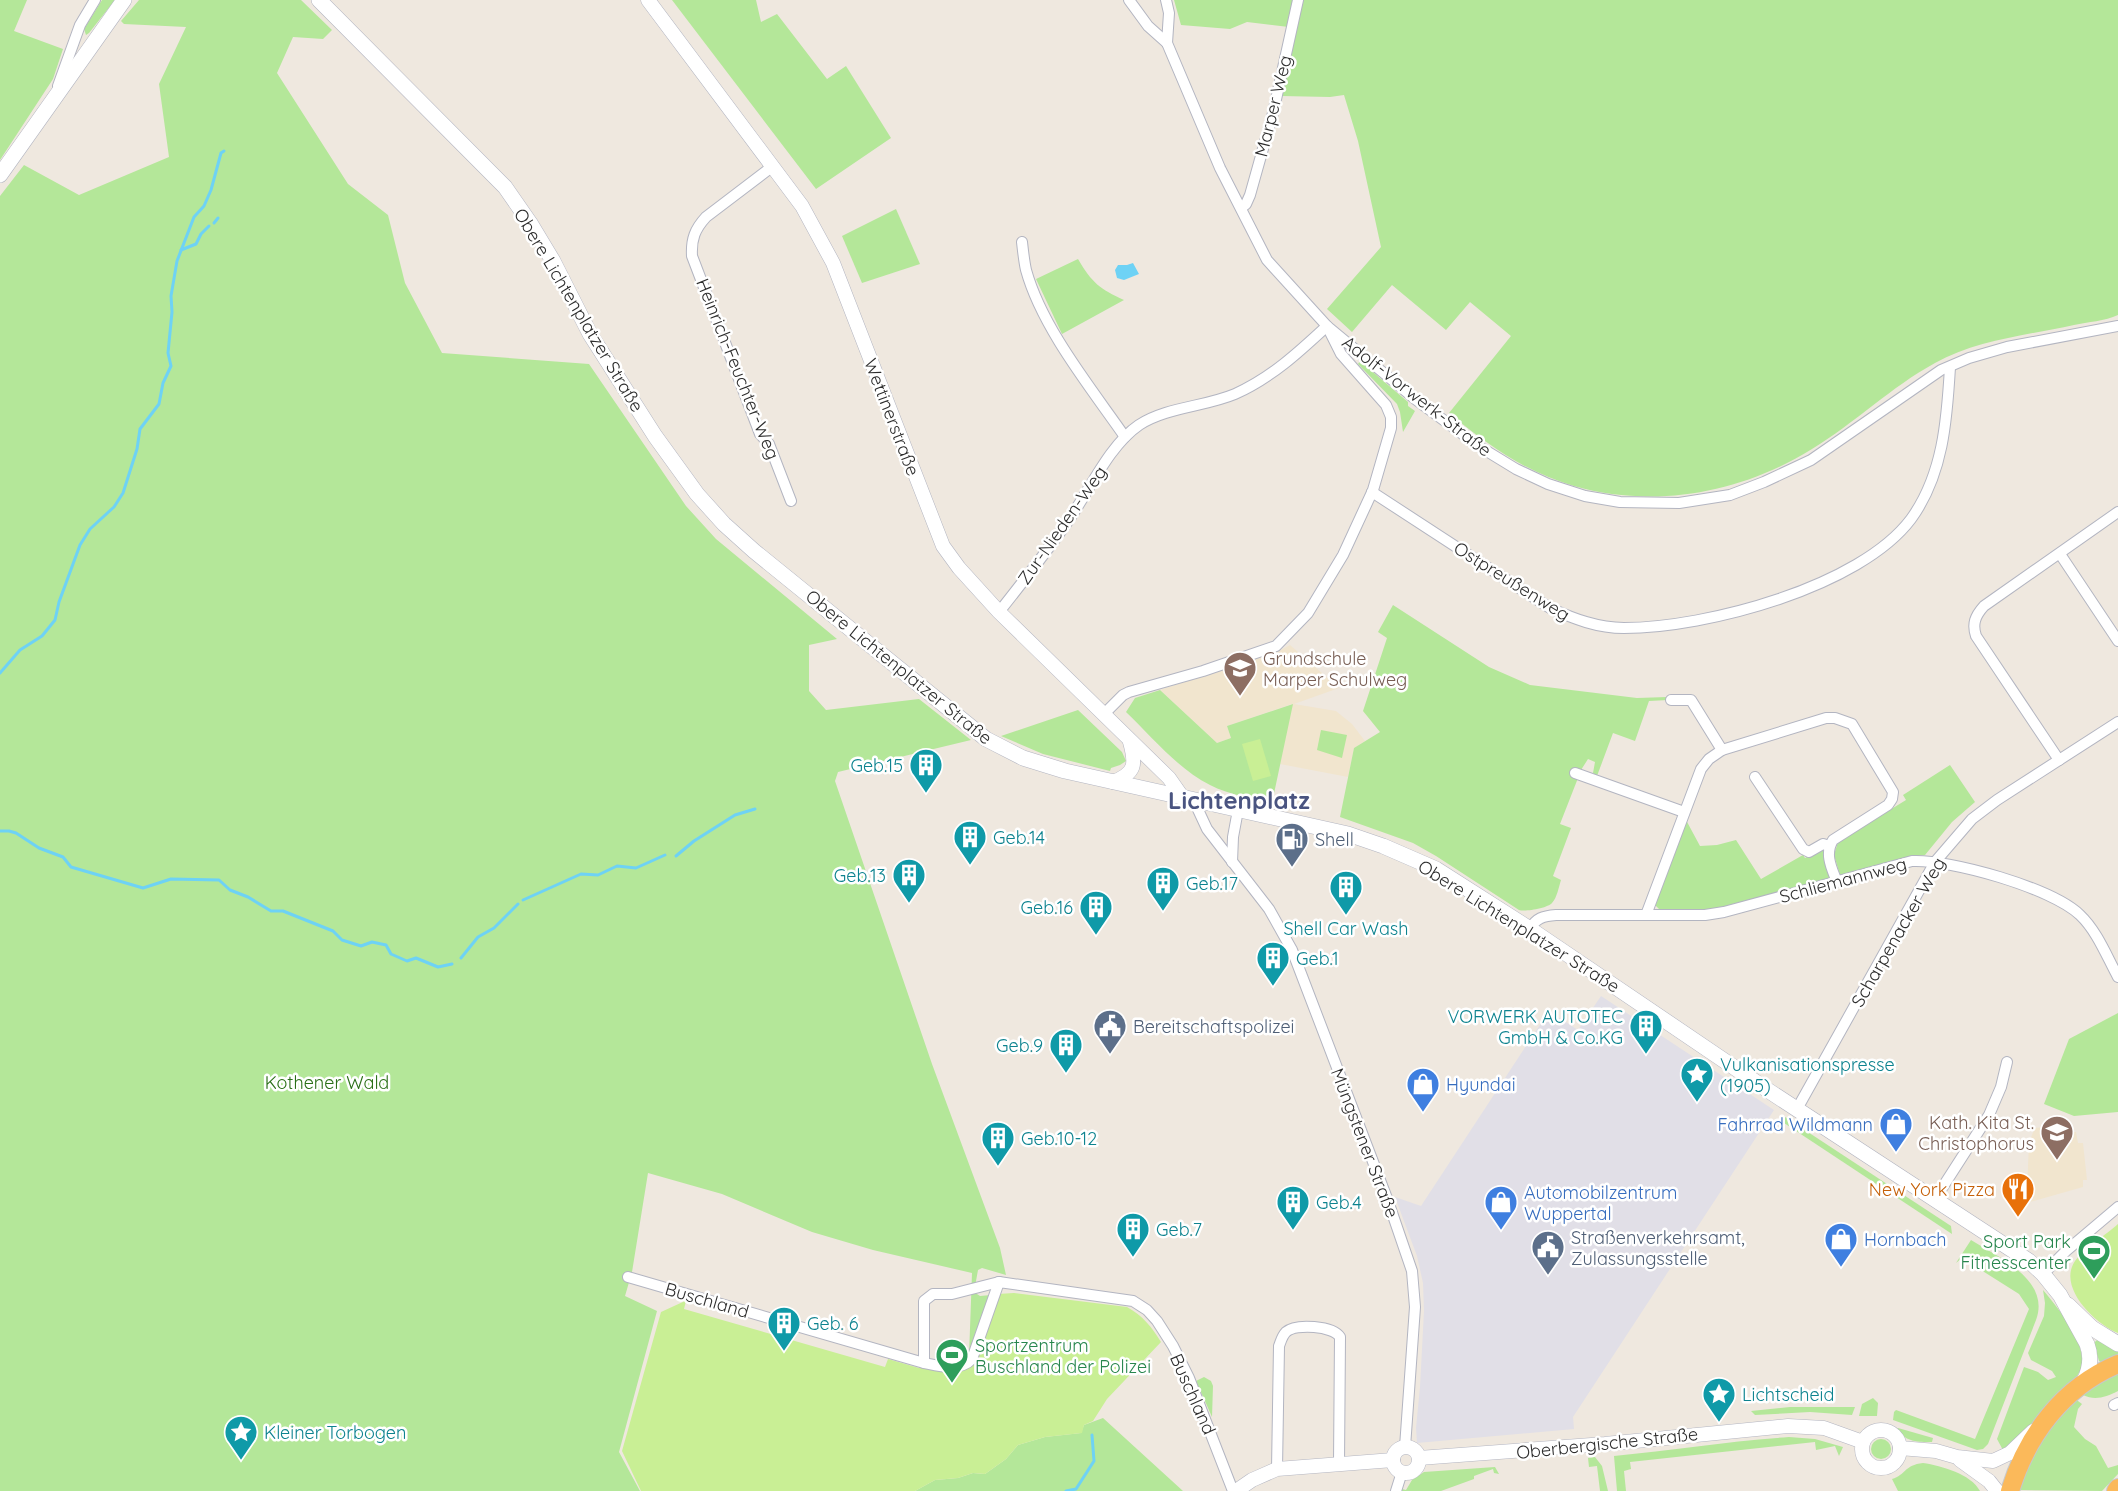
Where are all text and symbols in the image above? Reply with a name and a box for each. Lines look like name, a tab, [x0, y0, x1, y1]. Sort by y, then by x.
street label: Marper Weg	[1249, 53, 1297, 159]
street label: Obere Lichtenplatzer Straße	[509, 204, 649, 416]
street label: Heinrich-Feuchter-Weg	[691, 275, 785, 463]
street label: Adolf-Vorwerk-Straße	[1338, 330, 1496, 462]
street label: Wettinerstraße	[859, 355, 925, 479]
street label: Zur-Nieden-Weg	[1012, 461, 1112, 589]
street label: Ostpreußenweg	[1450, 536, 1574, 626]
street label: Obere Lichtenplatzer Straße	[801, 585, 997, 749]
place label: Grundschule Marper Schulweg	[1263, 647, 1407, 691]
school or university icon: Grundschule Marper Schulweg	[1222, 650, 1258, 697]
building icon: Geb.15	[908, 747, 944, 794]
place label: Geb.15	[850, 754, 903, 777]
district label: Lichtenplatz	[1168, 785, 1310, 815]
building icon: Geb.14	[952, 819, 988, 866]
fuel station icon: Shell	[1274, 821, 1310, 868]
place label: Geb.14	[993, 826, 1045, 849]
place label: Shell	[1315, 828, 1354, 851]
street label: Schliemannweg	[1777, 852, 1909, 908]
street label: Scharpenacker Weg	[1846, 853, 1950, 1011]
street label: Obere Lichtenplatzer Straße	[1414, 854, 1624, 998]
building icon: Geb.13	[891, 857, 927, 904]
place label: Geb.13	[834, 864, 886, 887]
building icon: Geb.17	[1145, 865, 1181, 912]
building icon: Shell Car Wash	[1328, 869, 1364, 916]
place label: Geb.17	[1186, 872, 1238, 895]
building icon: Geb.16	[1078, 889, 1114, 936]
place label: Geb.16	[1021, 896, 1073, 919]
place label: Shell Car Wash	[1283, 917, 1409, 940]
building icon: Geb.1	[1255, 940, 1291, 987]
place label: Geb.1	[1296, 947, 1339, 970]
place label: VORWERK AUTOTEC GmbH & Co.KG	[1448, 1005, 1623, 1049]
public building icon: Bereitschaftspolizei	[1092, 1008, 1128, 1055]
building icon: VORWERK AUTOTEC GmbH & Co.KG	[1628, 1008, 1664, 1055]
place label: Bereitschaftspolizei	[1133, 1015, 1294, 1038]
building icon: Geb.9	[1048, 1027, 1084, 1074]
place label: Geb.9	[996, 1034, 1043, 1057]
place label: Vulkanisationspresse (1905)	[1720, 1053, 1895, 1097]
place icon: Vulkanisationspresse (1905)	[1679, 1056, 1715, 1103]
street label: Müngstener Straße	[1326, 1065, 1404, 1221]
shop icon: Hyundai	[1405, 1066, 1441, 1113]
park label: Kothener Wald	[265, 1071, 389, 1094]
place label: Hyundai	[1446, 1073, 1516, 1096]
shop icon: Fahrrad Wildmann	[1878, 1106, 1914, 1153]
place label: Kath. Kita St. Christophorus	[1918, 1111, 2034, 1155]
place label: Fahrrad Wildmann	[1717, 1113, 1873, 1136]
school or university icon: Kath. Kita St. Christophorus	[2039, 1114, 2075, 1161]
building icon: Geb.10-12	[980, 1120, 1016, 1167]
place label: Geb.10-12	[1021, 1127, 1097, 1150]
restaurant icon: New York Pizza	[2000, 1171, 2036, 1218]
place label: New York Pizza	[1869, 1178, 1995, 1201]
place label: Automobilzentrum Wuppertal	[1524, 1181, 1678, 1225]
building icon: Geb.4	[1275, 1184, 1311, 1231]
shop icon: Automobilzentrum Wuppertal	[1483, 1184, 1519, 1231]
place label: Geb.4	[1316, 1191, 1362, 1214]
building icon: Geb.7	[1115, 1211, 1151, 1258]
place label: Geb.7	[1156, 1218, 1202, 1241]
shop icon: Hornbach	[1823, 1221, 1859, 1268]
place label: Straßenverkehrsamt, Zulassungsstelle	[1571, 1226, 1745, 1270]
place label: Hornbach	[1864, 1228, 1947, 1251]
public building icon: Straßenverkehrsamt, Zulassungsstelle	[1530, 1229, 1566, 1276]
place label: Sport Park Fitnesscenter	[1960, 1230, 2071, 1274]
sports icon: Sport Park Fitnesscenter	[2076, 1233, 2112, 1280]
street label: Buschland	[662, 1277, 752, 1323]
building icon: Geb. 6	[766, 1305, 802, 1352]
place label: Geb. 6	[807, 1312, 859, 1335]
place label: Sportzentrum Buschland der Polizei	[975, 1334, 1151, 1378]
sports icon: Sportzentrum Buschland der Polizei	[934, 1337, 970, 1384]
street label: Buschland	[1165, 1350, 1221, 1438]
place icon: Lichtscheid	[1701, 1376, 1737, 1423]
place label: Lichtscheid	[1742, 1383, 1834, 1406]
place icon: Kleiner Torbogen	[223, 1414, 259, 1461]
place label: Kleiner Torbogen	[264, 1421, 406, 1444]
street label: Oberbergische Straße	[1515, 1422, 1699, 1464]

